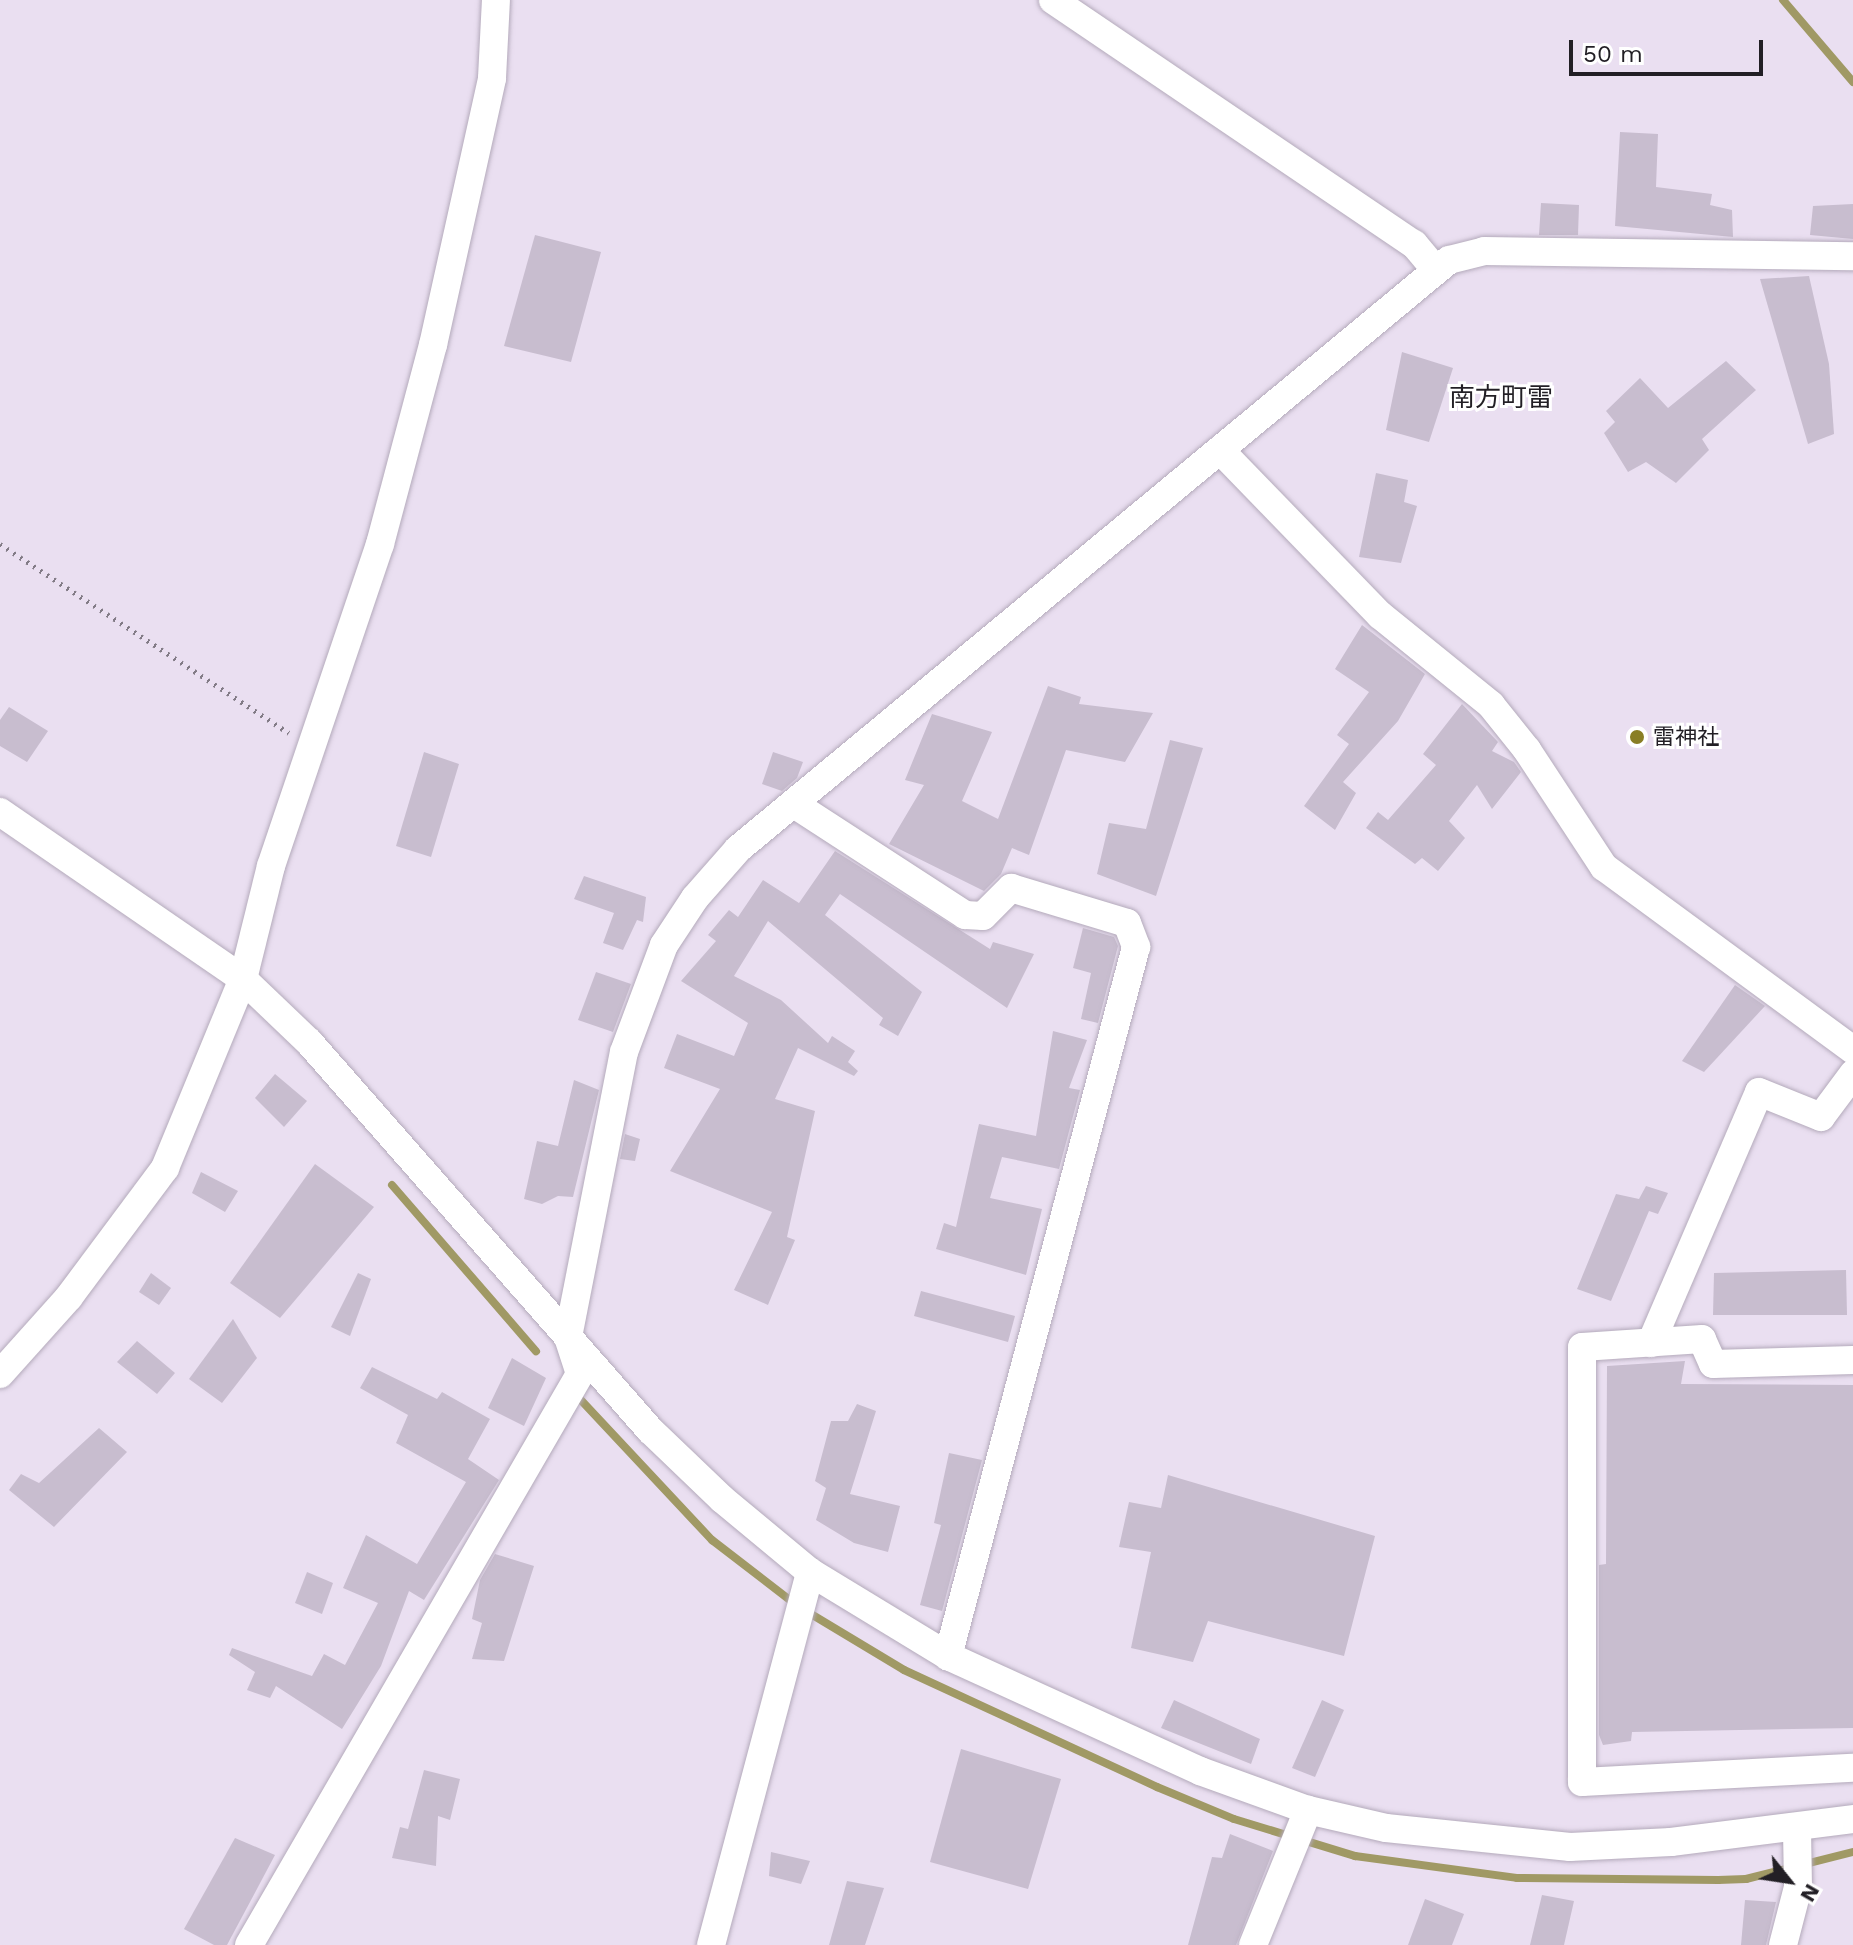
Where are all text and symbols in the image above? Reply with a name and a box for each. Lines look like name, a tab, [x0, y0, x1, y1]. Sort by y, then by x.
scale bar	[1573, 24, 1767, 74]
text: 50 m	[1583, 40, 1643, 68]
district label: 南方町雷	[1449, 382, 1553, 414]
place label: 雷神社	[1653, 724, 1719, 750]
marker: 雷神社	[1628, 728, 1646, 746]
north arrow	[1749, 1841, 1829, 1921]
text: N	[1795, 1880, 1825, 1907]

